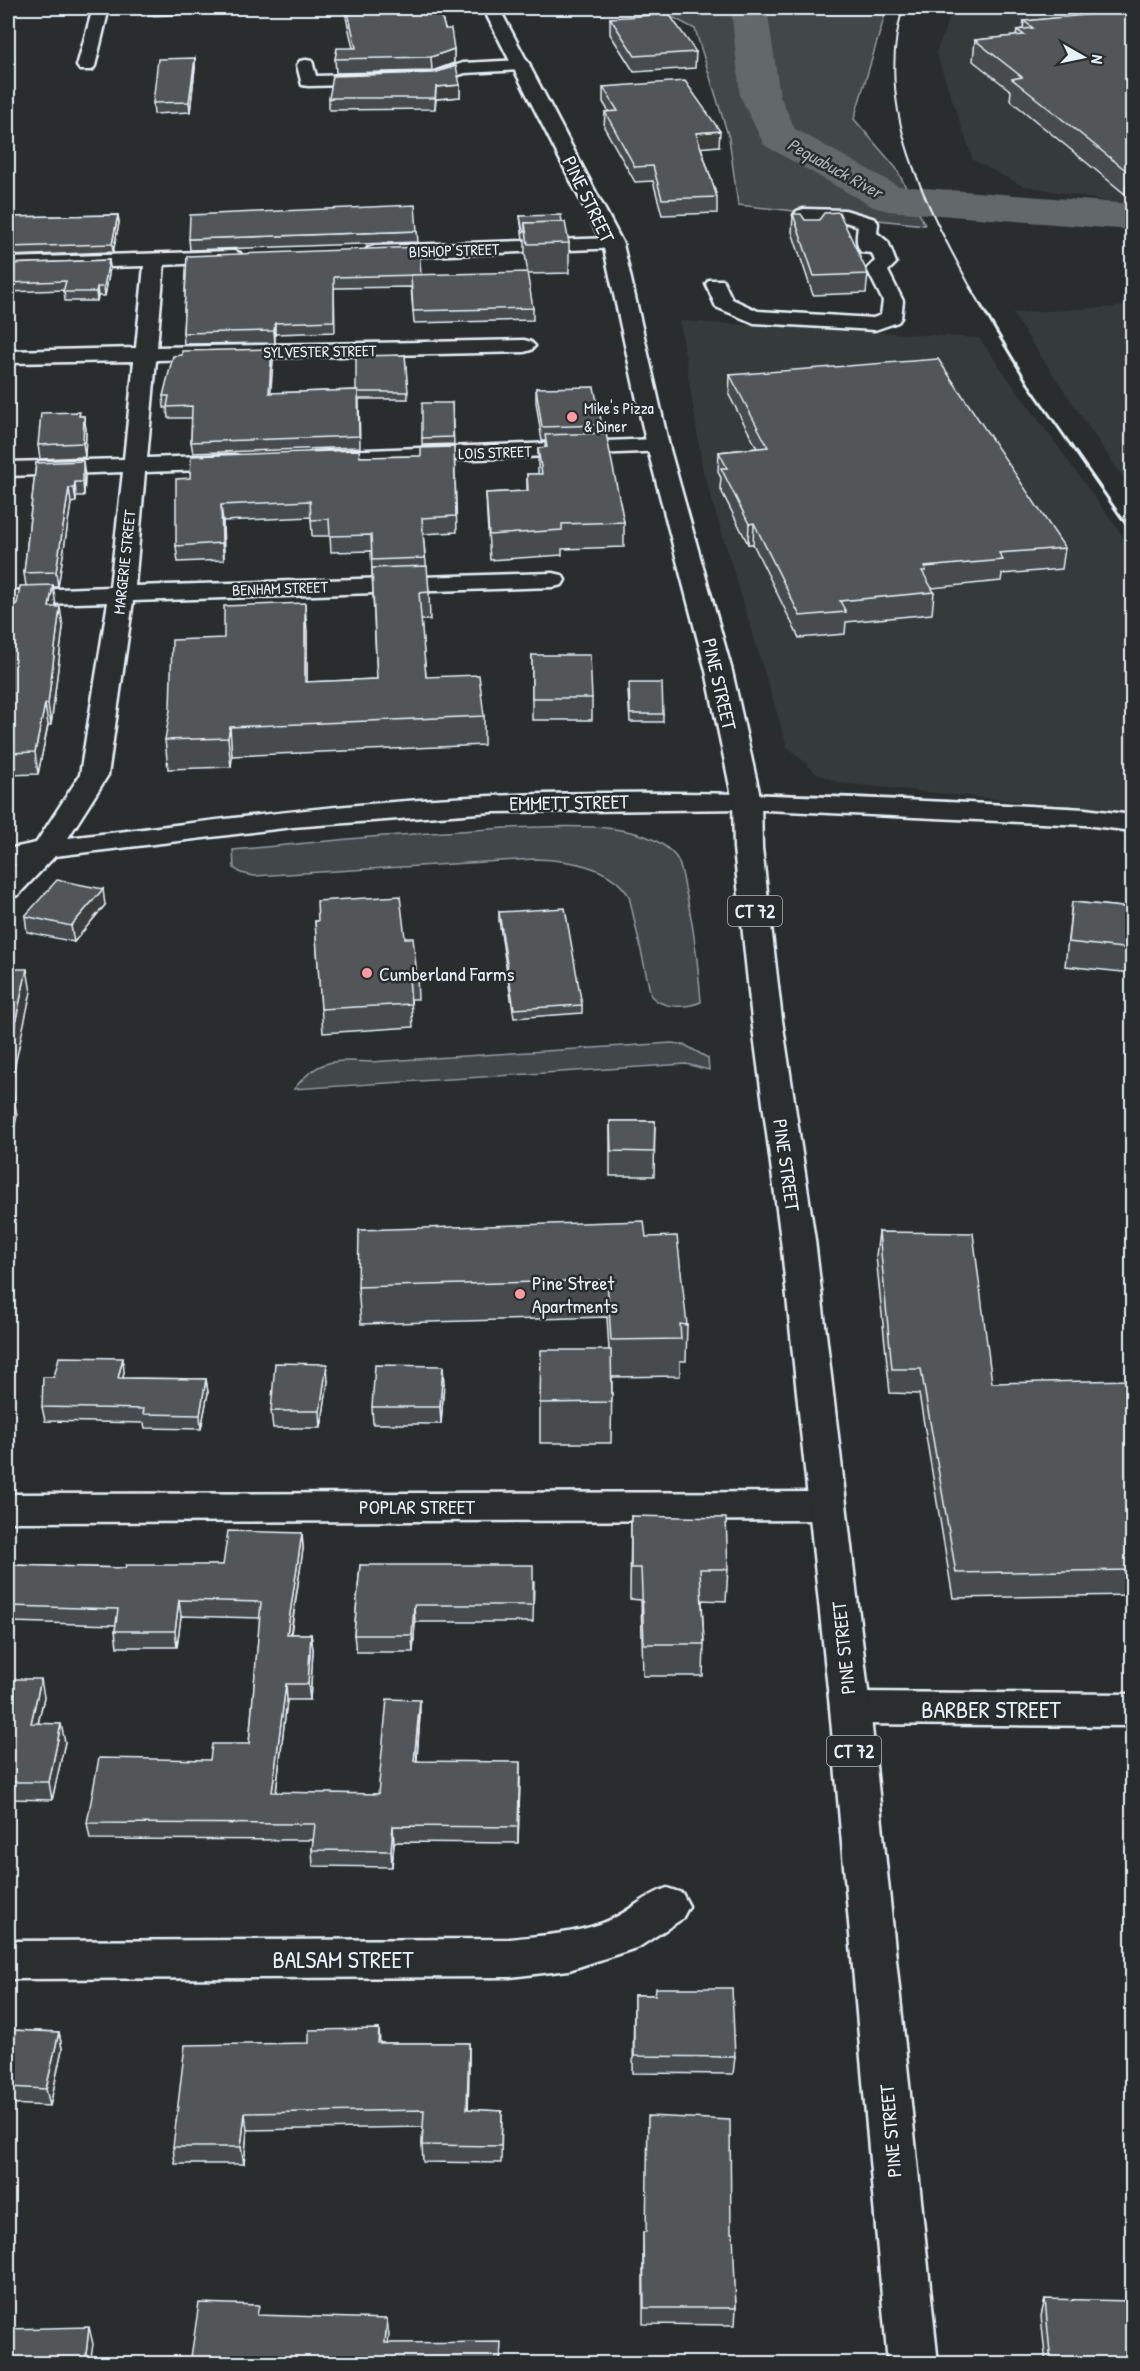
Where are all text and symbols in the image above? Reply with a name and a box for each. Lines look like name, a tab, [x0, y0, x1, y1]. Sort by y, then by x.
north arrow	[1053, 27, 1113, 87]
text: N	[1086, 53, 1109, 66]
water label: Pequabuck River	[783, 132, 889, 205]
street label: PINE STREET	[556, 151, 622, 247]
street label: BISHOP STREET	[408, 237, 500, 263]
street label: SYLVESTER STREET	[263, 339, 377, 363]
place label: Mike's Pizza & Diner	[584, 397, 654, 437]
marker: Mike's Pizza & Diner	[565, 410, 579, 424]
street label: LOIS STREET	[458, 440, 533, 464]
street label: MARGERIE STREET	[108, 508, 140, 615]
street label: BENHAM STREET	[232, 575, 329, 601]
street label: PINE STREET	[696, 636, 744, 733]
street label: EMMETT STREET	[509, 787, 630, 817]
road number: CT 72	[728, 896, 782, 926]
place label: Cumberland Farms	[379, 960, 515, 987]
marker: Cumberland Farms	[360, 966, 374, 980]
street label: PINE STREET	[767, 1117, 807, 1214]
place label: Pine Street Apartments	[532, 1269, 618, 1319]
marker: Pine Street Apartments	[513, 1287, 527, 1301]
street label: POPLAR STREET	[359, 1493, 476, 1520]
street label: PINE STREET	[825, 1600, 861, 1696]
street label: BARBER STREET	[921, 1693, 1062, 1725]
road number: CT 72	[827, 1736, 881, 1766]
street label: BALSAM STREET	[273, 1943, 414, 1975]
street label: PINE STREET	[872, 2083, 908, 2179]

